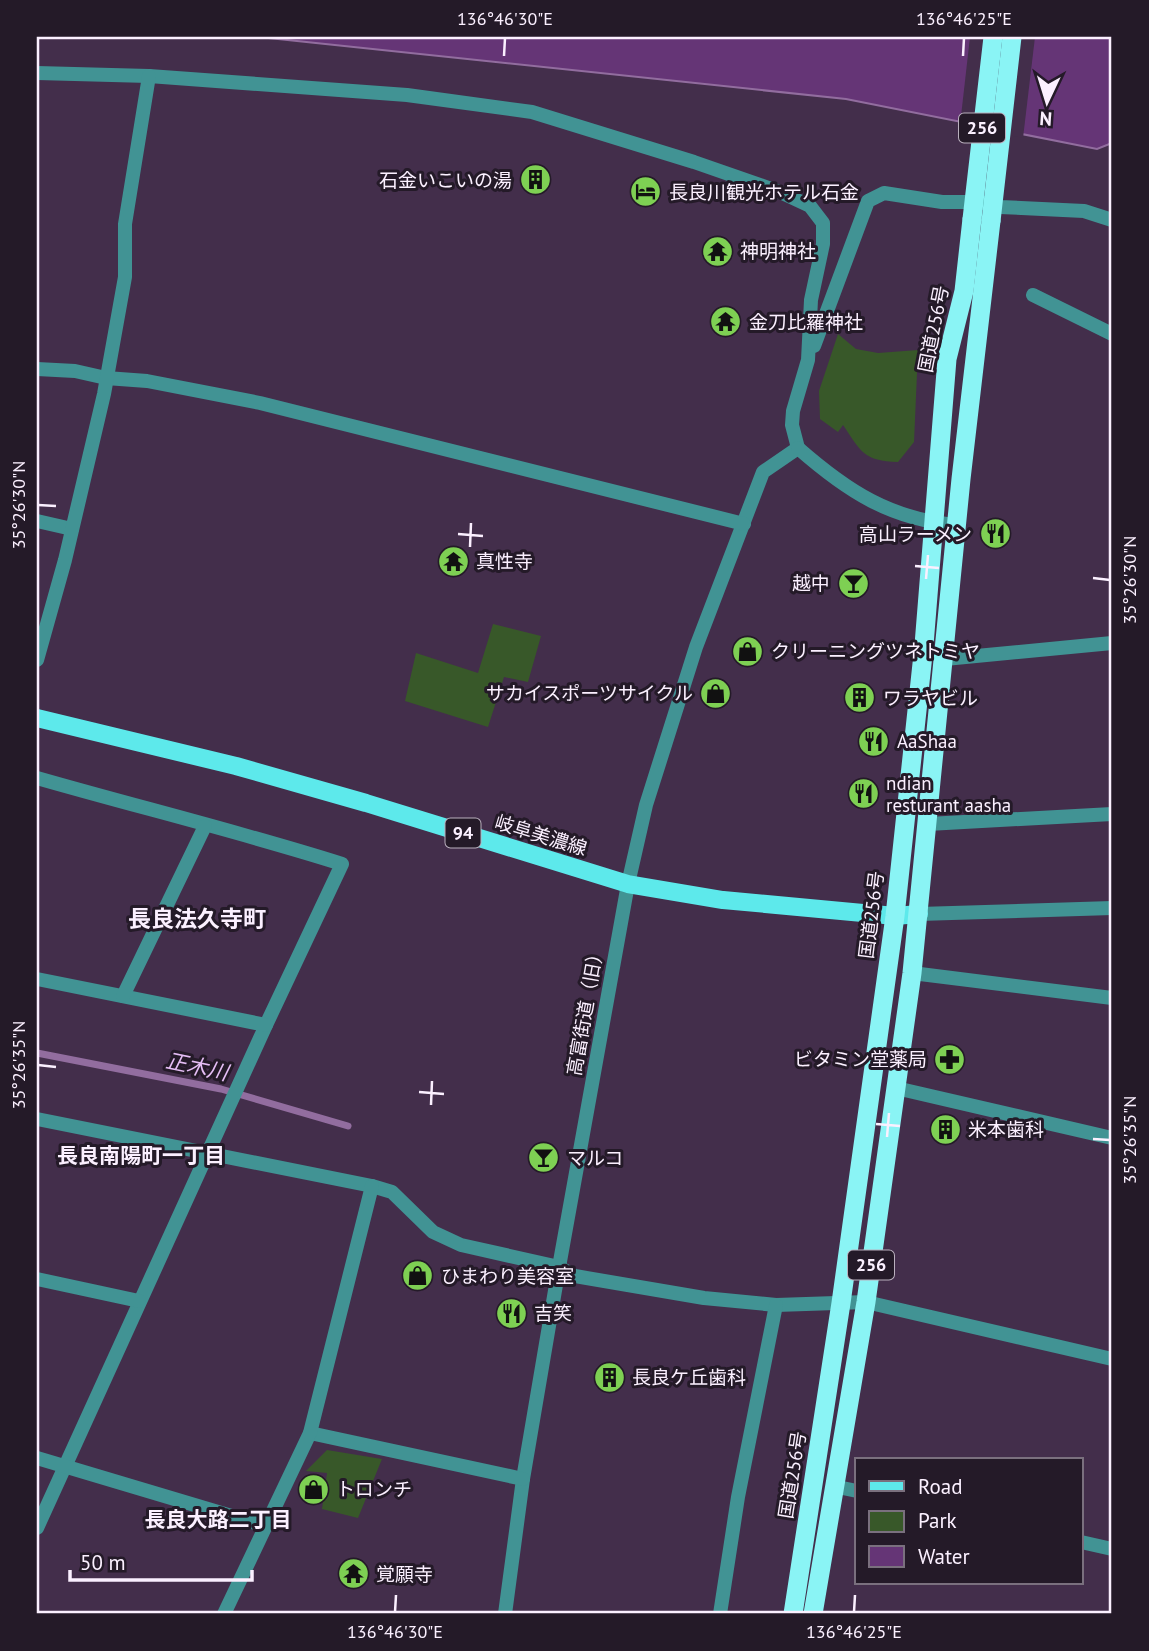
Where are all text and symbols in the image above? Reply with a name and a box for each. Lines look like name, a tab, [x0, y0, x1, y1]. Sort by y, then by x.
text: 136°46'30"E	[457, 7, 553, 30]
text: 136°46'25"E	[916, 7, 1012, 30]
north arrow	[1012, 66, 1082, 136]
text: N	[1039, 107, 1053, 131]
road number: 256	[959, 113, 1005, 142]
building icon: 石金いこいの湯	[518, 163, 552, 197]
place label: 石金いこいの湯	[379, 168, 512, 192]
hotel icon: 長良川観光ホテル石金	[629, 175, 663, 209]
place label: 長良川観光ホテル石金	[669, 180, 859, 204]
temple icon: 神明神社	[700, 234, 734, 268]
place label: 神明神社	[740, 239, 816, 263]
street label: 国道256号	[913, 283, 953, 375]
temple icon: 金刀比羅神社	[709, 305, 743, 339]
place label: 金刀比羅神社	[749, 310, 863, 334]
text: 35°26'30"N	[7, 461, 30, 549]
restaurant icon: 高山ラーメン	[978, 517, 1012, 551]
place label: 高山ラーメン	[859, 522, 972, 546]
text: 35°26'30"N	[1118, 536, 1141, 624]
temple icon: 真性寺	[436, 544, 470, 578]
place label: 真性寺	[476, 549, 533, 573]
bar icon: 越中	[836, 566, 870, 600]
place label: 越中	[792, 571, 830, 595]
shop icon: クリーニングツネトミヤ	[731, 634, 765, 668]
place label: クリーニングツネトミヤ	[771, 639, 980, 663]
shop icon: サカイスポーツサイクル	[699, 676, 733, 710]
place label: サカイスポーツサイクル	[486, 681, 693, 705]
building icon: ワラヤビル	[843, 681, 877, 715]
place label: ワラヤビル	[883, 686, 978, 710]
restaurant icon: AaShaa	[857, 724, 891, 758]
place label: AaShaa	[897, 729, 957, 753]
place label: ndian resturant aasha	[886, 771, 1011, 817]
restaurant icon: ndian resturant aasha	[846, 777, 880, 811]
street label: 岐阜美濃線	[492, 810, 590, 860]
road number: 94	[446, 818, 480, 848]
street label: 国道256号	[854, 870, 888, 960]
district label: 長良法久寺町	[128, 904, 266, 933]
street label: 高富街道（旧）	[562, 942, 608, 1078]
text: 35°26'35"N	[7, 1021, 30, 1109]
pharmacy icon: ビタミン堂薬局	[933, 1042, 967, 1076]
water label: 正木川	[163, 1047, 233, 1087]
place label: ビタミン堂薬局	[794, 1047, 927, 1071]
text: 35°26'35"N	[1118, 1096, 1141, 1184]
building icon: 米本歯科	[928, 1112, 962, 1146]
place label: 米本歯科	[968, 1117, 1044, 1141]
bar icon: マルコ	[527, 1141, 561, 1175]
district label: 長良南陽町一丁目	[57, 1142, 225, 1169]
place label: マルコ	[567, 1146, 624, 1170]
road number: 256	[848, 1250, 894, 1280]
shop icon: ひまわり美容室	[401, 1259, 435, 1293]
place label: ひまわり美容室	[441, 1264, 574, 1288]
restaurant icon: 吉笑	[494, 1296, 528, 1330]
place label: 吉笑	[534, 1301, 572, 1325]
building icon: 長良ケ丘歯科	[592, 1360, 626, 1394]
place label: 長良ケ丘歯科	[632, 1365, 746, 1389]
street label: 国道256号	[773, 1430, 811, 1520]
legend	[855, 1458, 1082, 1584]
shop icon: トロンチ	[296, 1472, 330, 1506]
text: Road	[918, 1473, 962, 1500]
place label: トロンチ	[336, 1477, 412, 1501]
district label: 長良大路二丁目	[145, 1506, 292, 1533]
text: Park	[918, 1507, 957, 1534]
scale bar	[70, 1539, 252, 1583]
text: Water	[918, 1543, 970, 1570]
text: 50 m	[80, 1549, 126, 1576]
temple icon: 覚願寺	[336, 1557, 370, 1591]
place label: 覚願寺	[376, 1562, 433, 1586]
text: 136°46'30"E	[347, 1620, 443, 1643]
text: 136°46'25"E	[806, 1620, 902, 1643]

